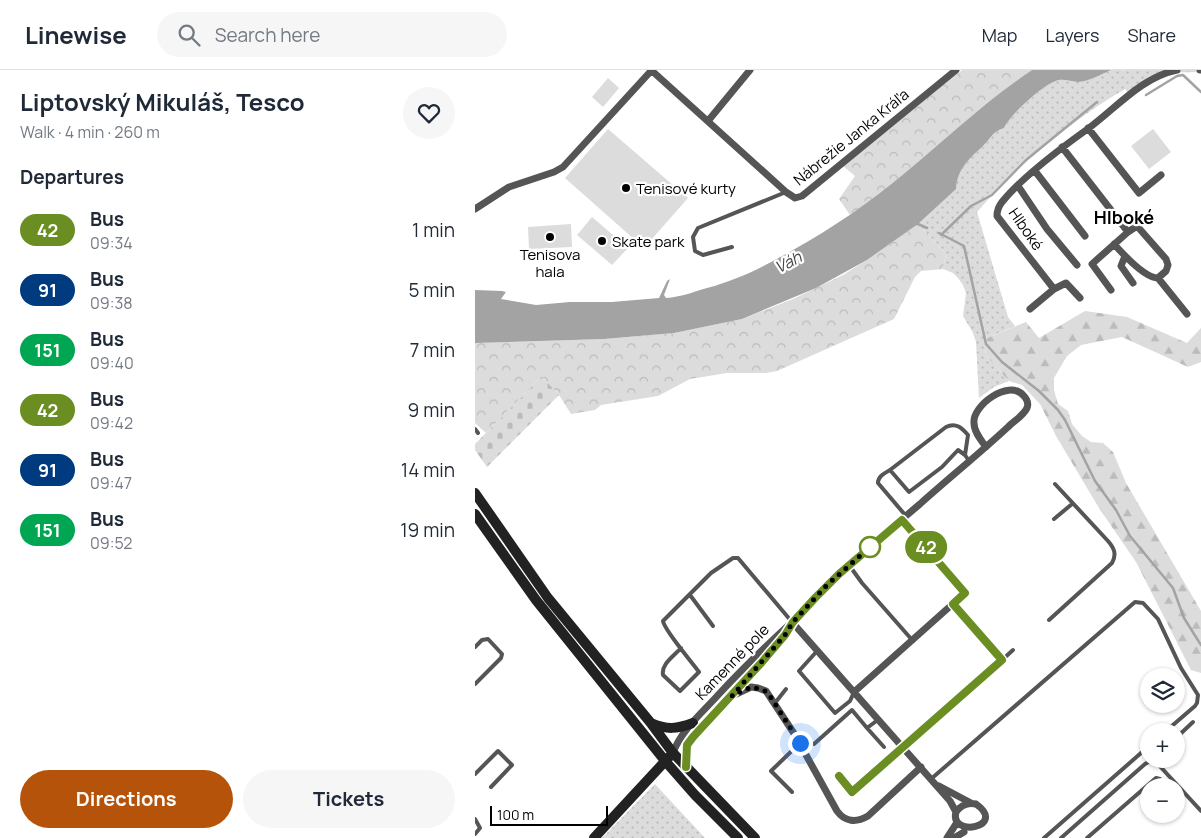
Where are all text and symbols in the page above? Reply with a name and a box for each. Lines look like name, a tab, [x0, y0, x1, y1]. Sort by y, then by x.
search box	[157, 12, 507, 57]
text: Linewise	[25, 18, 127, 51]
icon: search	[175, 21, 203, 49]
text: Search here	[215, 22, 320, 48]
text: Map	[982, 23, 1017, 47]
text: Layers	[1045, 23, 1099, 47]
text: Share	[1127, 23, 1176, 47]
street label: Nábrežie Janka Kráľa	[789, 84, 913, 190]
text: Liptovský Mikuláš, Tesco	[20, 85, 305, 118]
button: heart	[403, 87, 455, 139]
text: Walk · 4 min · 260 m	[20, 121, 160, 143]
text: Departures	[20, 164, 124, 190]
place label: Tenisové kurty	[636, 178, 736, 199]
marker: Tenisové kurty	[620, 182, 632, 194]
street label: Hlboké	[1004, 204, 1048, 255]
district label: Hlboké	[1094, 205, 1154, 229]
text: Bus	[90, 206, 124, 232]
text: 1 min	[412, 217, 455, 243]
text: 42	[37, 218, 58, 242]
marker: Tenisova hala	[544, 231, 556, 243]
place label: Skate park	[612, 231, 685, 252]
text: 09:34	[90, 232, 133, 254]
marker: Skate park	[596, 235, 608, 247]
place label: Tenisova hala	[520, 244, 580, 282]
water label: Váh	[771, 246, 806, 278]
text: Bus	[90, 266, 124, 292]
text: 5 min	[408, 277, 455, 303]
text: 91	[38, 278, 57, 302]
text: 09:38	[90, 292, 133, 314]
text: Bus	[90, 326, 124, 352]
text: 7 min	[410, 337, 455, 363]
text: 151	[34, 338, 61, 362]
text: 09:40	[90, 352, 134, 374]
text: Bus	[90, 386, 124, 412]
text: 9 min	[408, 397, 455, 423]
text: 42	[37, 398, 58, 422]
text: 09:42	[90, 412, 133, 434]
text: Bus	[90, 446, 124, 472]
text: 14 min	[401, 457, 455, 483]
text: 91	[38, 458, 57, 482]
text: 09:47	[90, 472, 132, 494]
text: Bus	[90, 506, 124, 532]
text: 19 min	[400, 517, 455, 543]
text: 151	[34, 518, 61, 542]
line badge: 42	[903, 531, 949, 563]
text: 09:52	[90, 532, 132, 554]
text: 42	[915, 535, 937, 559]
unlabelled marker	[859, 536, 881, 558]
street label: Kamenné pole	[690, 619, 774, 705]
map controls	[1140, 668, 1185, 823]
button: layers	[1140, 668, 1185, 713]
button: +	[1140, 723, 1185, 768]
your location	[788, 731, 813, 756]
button: Directions	[20, 770, 233, 828]
button: Tickets	[243, 770, 455, 828]
button: −	[1140, 778, 1185, 823]
scale bar	[490, 803, 607, 826]
text: 100 m	[497, 805, 534, 824]

